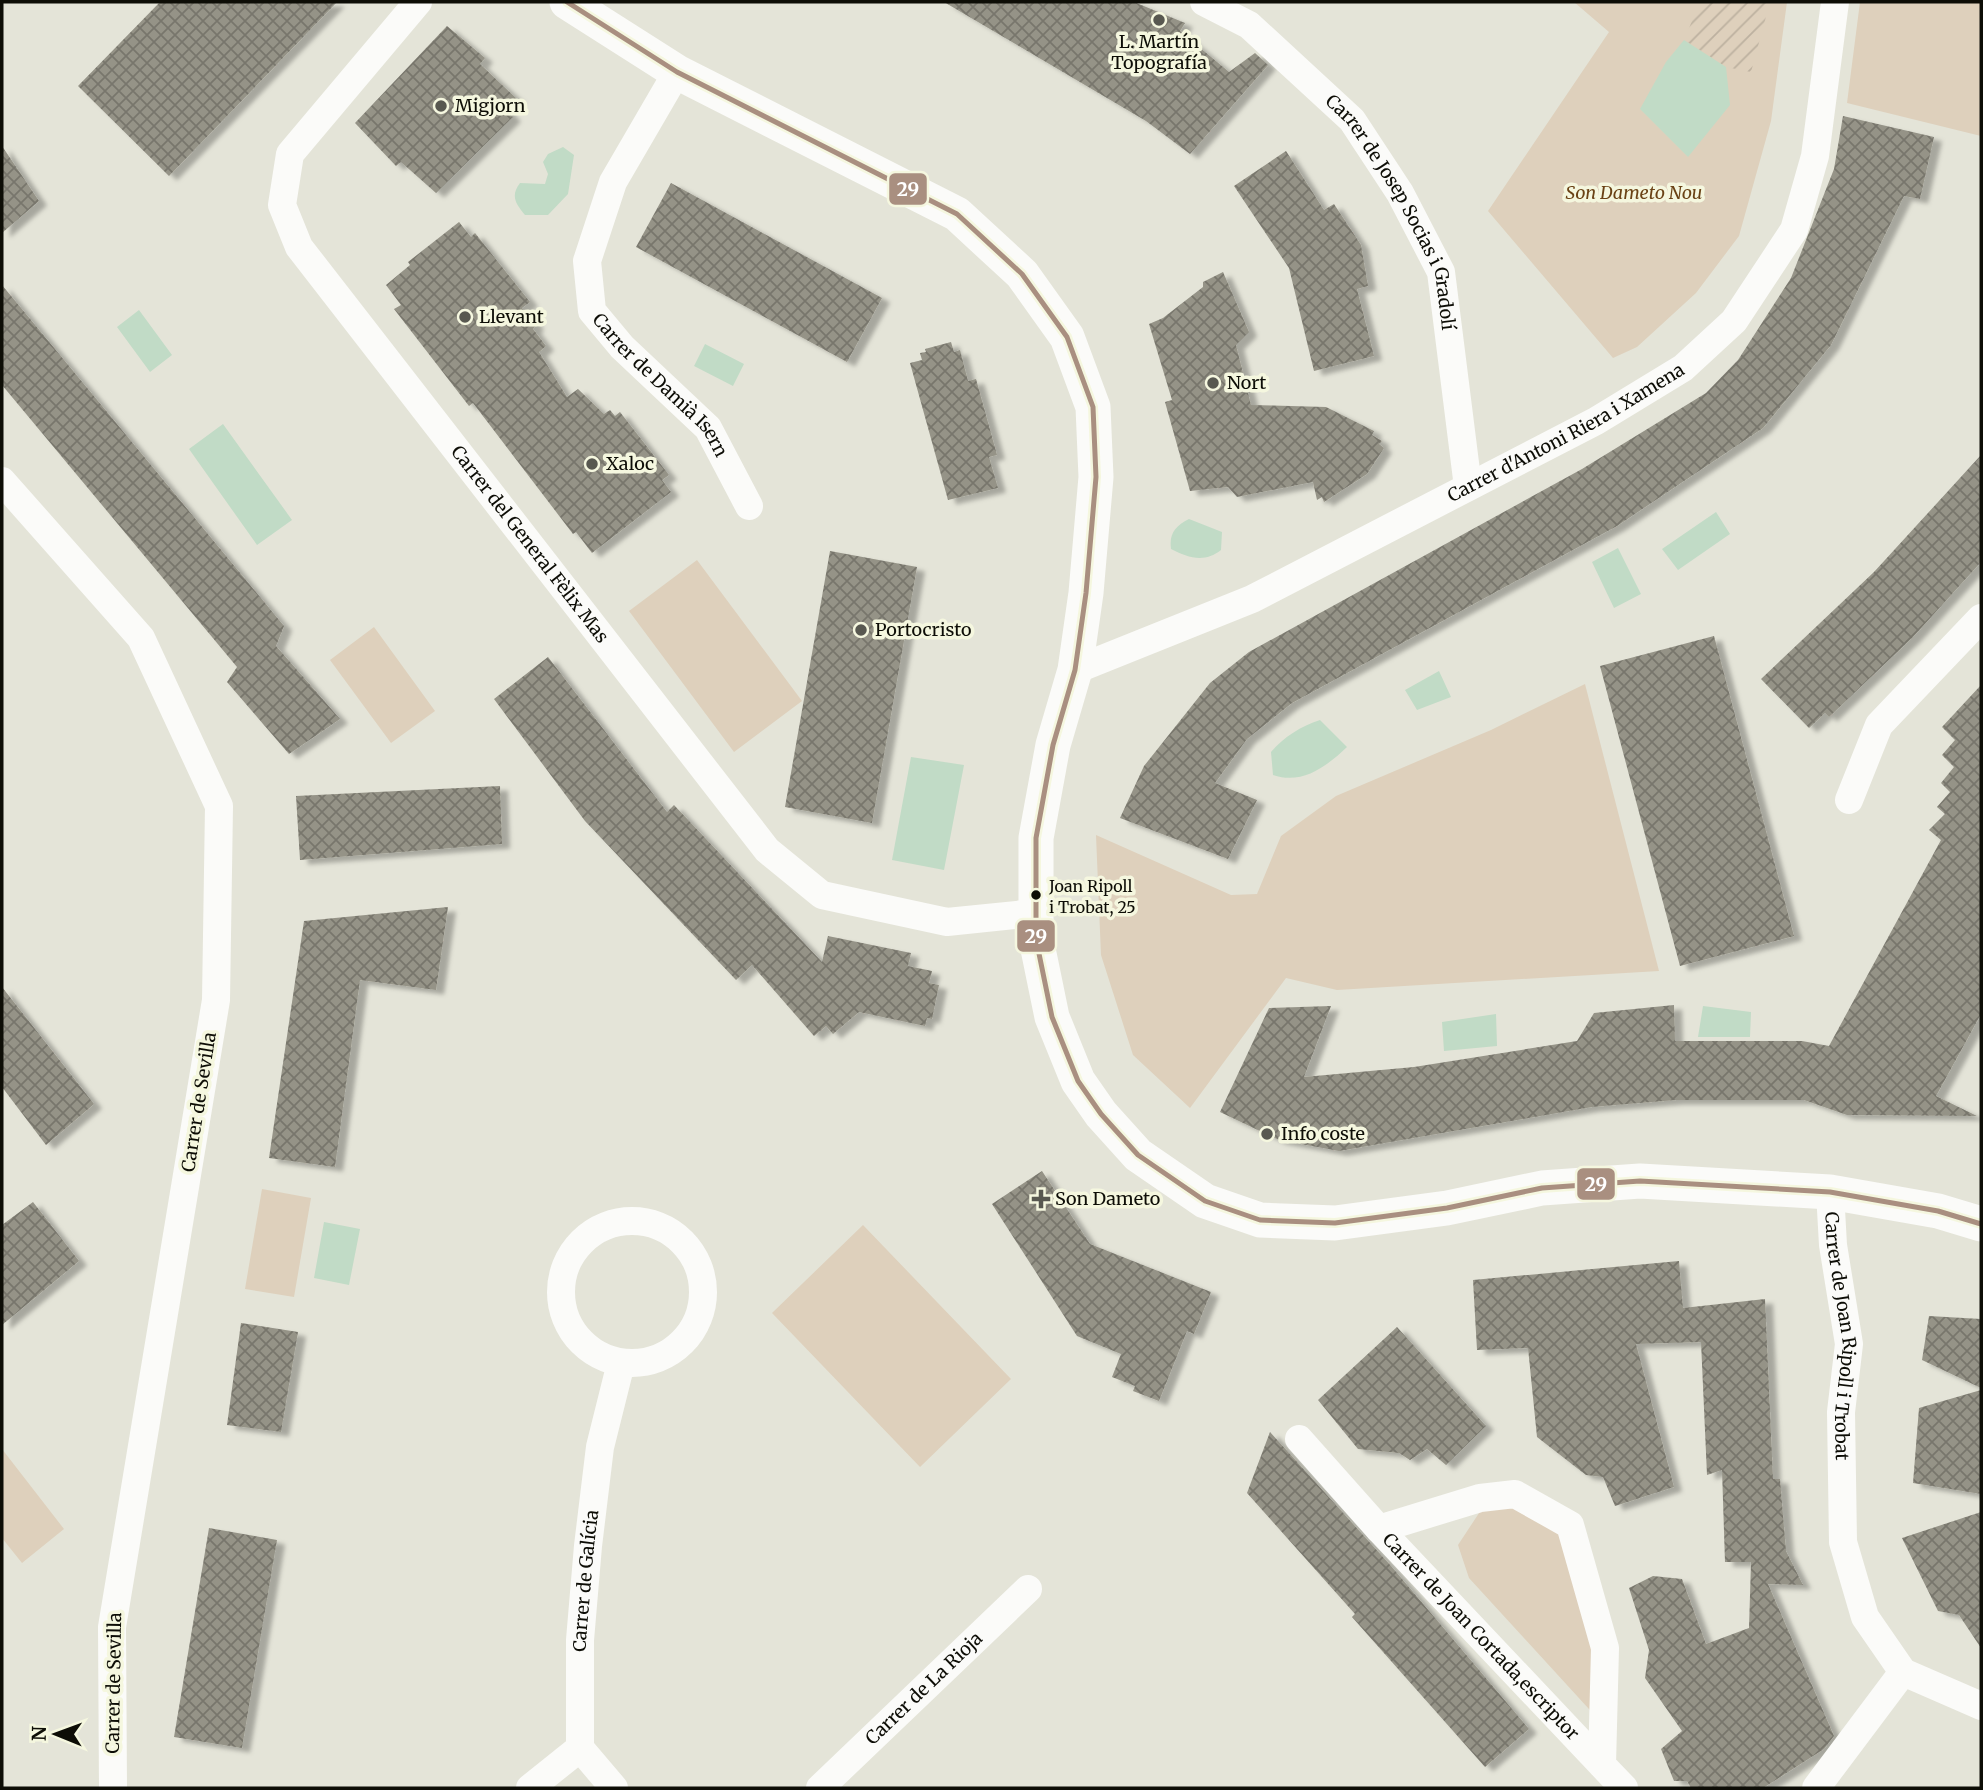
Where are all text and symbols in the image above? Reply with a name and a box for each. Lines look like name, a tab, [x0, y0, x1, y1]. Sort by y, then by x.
marker: L. Martín Topografía	[1151, 12, 1167, 28]
place label: L. Martín Topografía	[1111, 30, 1207, 74]
street label: Carrer de Josep Socias i Gradolí	[1321, 89, 1460, 333]
place label: Migjorn	[455, 94, 526, 117]
marker: Migjorn	[433, 98, 449, 114]
line badge: 29	[888, 172, 928, 206]
text: 29	[897, 177, 919, 201]
park label: Son Dameto Nou	[1566, 181, 1702, 204]
place label: Llevant	[479, 305, 544, 328]
street label: Carrer de Damià Isern	[588, 308, 733, 461]
marker: Llevant	[457, 309, 473, 325]
street label: Carrer d'Antoni Riera i Xamena	[1443, 358, 1689, 507]
place label: Nort	[1227, 371, 1266, 394]
marker: Nort	[1205, 375, 1221, 391]
street label: Carrer del General Fèlix Mas	[446, 441, 614, 647]
place label: Xaloc	[606, 452, 654, 475]
marker: Xaloc	[584, 456, 600, 472]
place label: Portocristo	[875, 618, 972, 641]
marker: Portocristo	[853, 622, 869, 638]
place label: Joan Ripoll i Trobat, 25	[1048, 876, 1136, 917]
marker: Joan Ripoll i Trobat, 25	[1029, 888, 1043, 902]
line badge: 29	[1016, 919, 1056, 953]
text: 29	[1025, 924, 1047, 948]
street label: Carrer de Sevilla	[176, 1030, 221, 1173]
place label: Info coste	[1281, 1122, 1365, 1145]
marker: Info coste	[1259, 1126, 1275, 1142]
line badge: 29	[1576, 1167, 1616, 1201]
text: 29	[1585, 1172, 1607, 1196]
place label: Son Dameto	[1055, 1187, 1160, 1210]
marker: Son Dameto	[1033, 1191, 1049, 1207]
street label: Carrer de Joan Ripoll i Trobat	[1820, 1211, 1862, 1461]
street label: Carrer de Galícia	[568, 1508, 603, 1652]
street label: Carrer de Joan Cortada,escriptor	[1378, 1528, 1584, 1745]
street label: Carrer de Sevilla	[101, 1612, 126, 1754]
street label: Carrer de La Rioja	[860, 1627, 987, 1749]
north arrow	[21, 1699, 91, 1769]
text: N	[27, 1726, 51, 1741]

